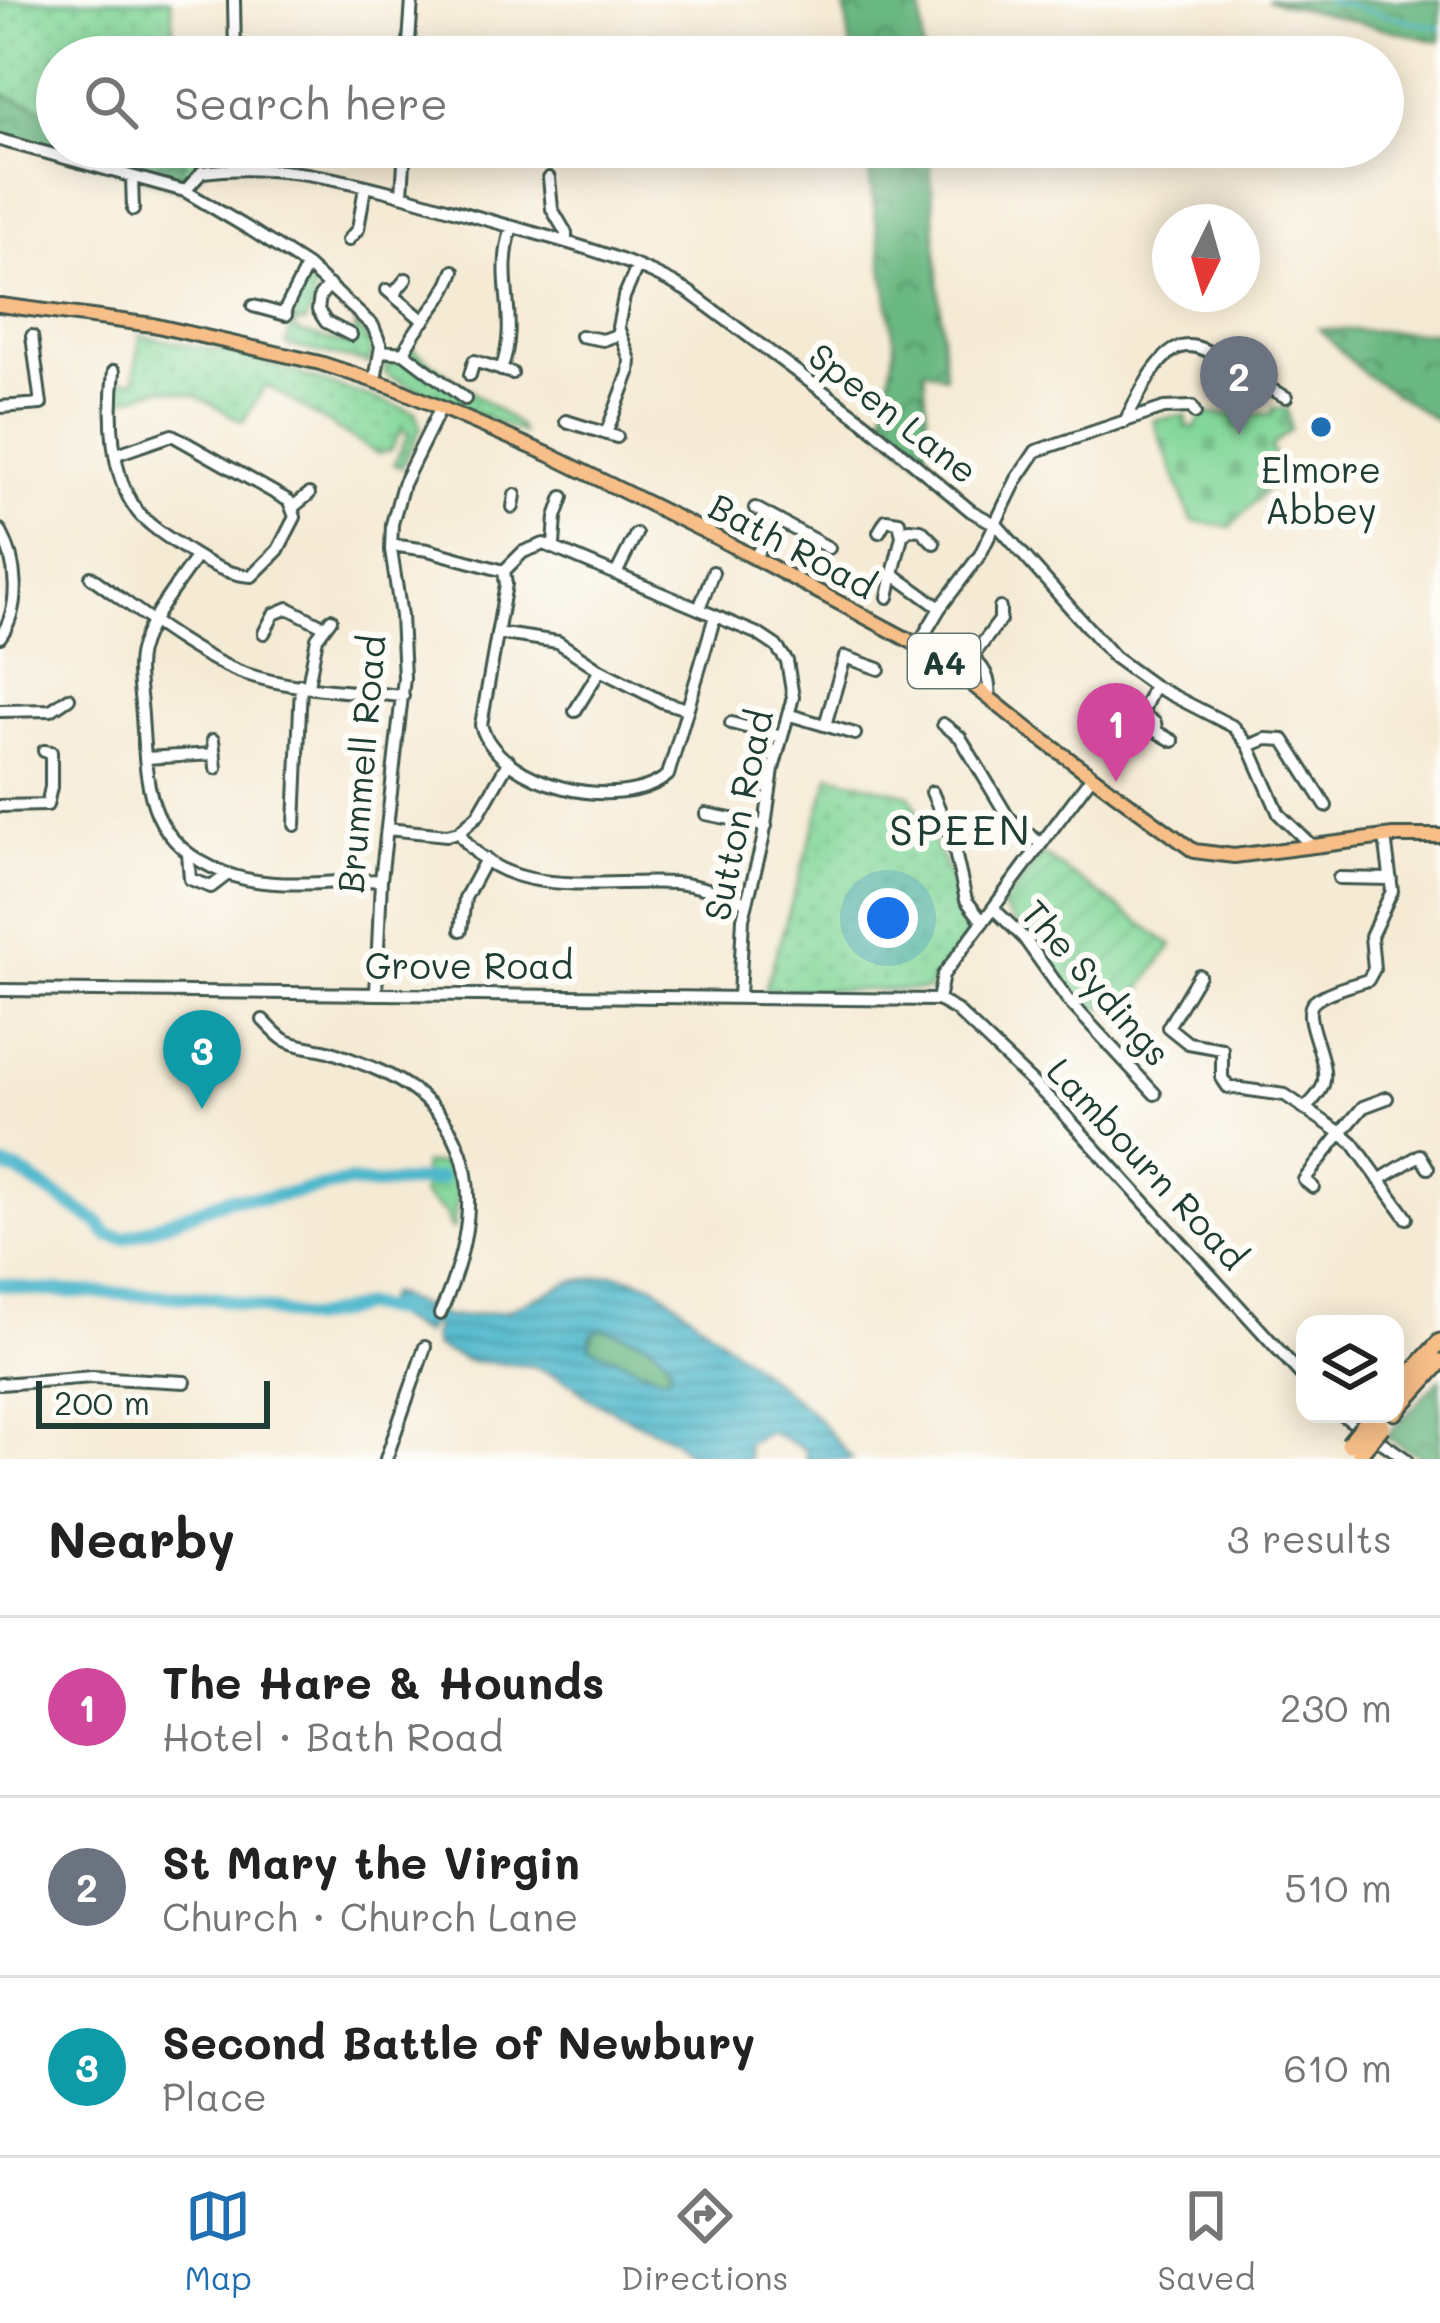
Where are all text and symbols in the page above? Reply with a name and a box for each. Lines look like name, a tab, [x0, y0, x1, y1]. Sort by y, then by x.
search box	[36, 36, 1404, 168]
icon: search	[78, 69, 144, 135]
text: Search here	[174, 73, 448, 131]
north arrow	[1152, 204, 1260, 312]
street label: Speen Lane	[800, 331, 988, 493]
pin: 2	[1200, 336, 1278, 435]
marker: Elmore Abbey	[1308, 414, 1334, 440]
place label: Elmore Abbey	[1261, 445, 1381, 534]
street label: Bath Road	[702, 481, 884, 609]
street label: Brummell Road	[325, 633, 395, 895]
road number: A4	[908, 634, 980, 688]
pin: 1	[1077, 683, 1155, 782]
street label: Sutton Road	[692, 705, 782, 925]
district label: SPEEN	[889, 802, 1033, 857]
your location	[858, 888, 918, 948]
street label: The Sydings	[1011, 889, 1182, 1076]
street label: Grove Road	[365, 941, 573, 988]
pin: 3	[163, 1010, 241, 1109]
street label: Lambourn Road	[1038, 1047, 1258, 1279]
map controls	[1296, 1315, 1404, 1423]
button: layers	[1296, 1315, 1404, 1423]
scale bar	[36, 1375, 270, 1428]
text: 200 m	[54, 1380, 150, 1423]
text: Nearby	[48, 1504, 235, 1571]
text: 3 results	[1227, 1512, 1392, 1563]
text: The Hare & Hounds	[162, 1652, 604, 1710]
text: 1	[78, 1681, 96, 1732]
text: 230 m	[1280, 1681, 1392, 1732]
text: Hotel · Bath Road	[162, 1710, 503, 1761]
text: St Mary the Virgin	[162, 1832, 580, 1890]
text: 2	[76, 1861, 98, 1912]
text: 510 m	[1284, 1861, 1392, 1912]
text: Church · Church Lane	[162, 1890, 578, 1941]
text: Second Battle of Newbury	[162, 2012, 755, 2070]
text: 3	[75, 2041, 99, 2092]
text: 610 m	[1283, 2041, 1392, 2092]
text: Place	[162, 2070, 267, 2121]
tab: Map	[185, 2183, 252, 2298]
tab: Directions	[621, 2183, 788, 2298]
tab: Saved	[1158, 2183, 1255, 2298]

